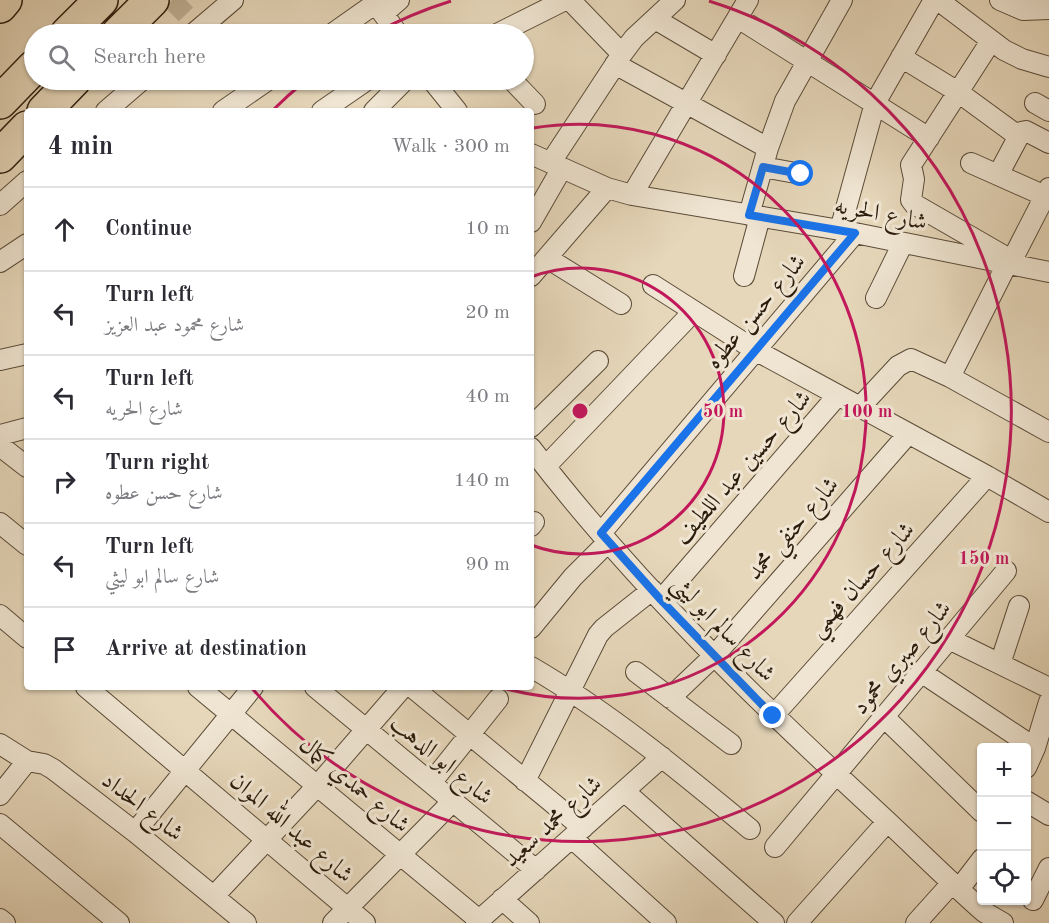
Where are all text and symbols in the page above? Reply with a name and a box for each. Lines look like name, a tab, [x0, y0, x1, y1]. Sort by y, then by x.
search box	[24, 24, 534, 90]
icon: search	[45, 41, 78, 74]
text: Search here	[93, 46, 206, 68]
text: 4 min	[48, 134, 113, 160]
text: Walk · 300 m	[391, 137, 510, 157]
route start	[787, 160, 813, 186]
street label: شارع الحريه	[831, 194, 929, 242]
icon: ahead	[48, 213, 81, 246]
text: Continue	[105, 218, 192, 240]
text: 10 m	[465, 219, 510, 239]
street label: شارع حسن عطوه	[702, 251, 816, 378]
text: Turn left	[105, 284, 194, 306]
icon: left	[48, 297, 81, 330]
text: 20 m	[465, 303, 510, 323]
text: شارع محمود عبد العزيز	[105, 316, 244, 336]
text: Turn left	[105, 368, 194, 390]
icon: left	[48, 381, 81, 414]
text: 40 m	[465, 387, 510, 407]
street label: شارع حسين عبد اللطيف	[670, 387, 821, 554]
text: شارع الحريه	[105, 400, 183, 420]
centre of rings	[570, 401, 590, 421]
text: 50 m	[703, 403, 743, 421]
text: 100 m	[842, 403, 892, 421]
text: Turn right	[105, 452, 209, 474]
icon: right	[48, 465, 81, 498]
text: 140 m	[454, 471, 510, 491]
street label: شارع حنفي محمد	[743, 473, 851, 591]
text: شارع حسن عطوه	[105, 484, 223, 504]
street label: شارع حسان فهمي	[805, 518, 927, 648]
text: Turn left	[105, 536, 194, 558]
icon: left	[48, 549, 81, 582]
text: 150 m	[959, 550, 1009, 568]
text: 90 m	[465, 555, 510, 575]
text: شارع سالم ابو ليثي	[105, 568, 219, 588]
street label: شارع سالم ابو ليثي	[661, 571, 780, 693]
street label: شارع صبري محمود	[848, 597, 961, 723]
icon: arrive	[48, 633, 81, 666]
text: Arrive at destination	[105, 638, 307, 660]
route end	[759, 702, 785, 728]
street label: شارع ابو الدهب	[381, 711, 496, 815]
street label: شارع حمدي كمال	[290, 731, 415, 843]
map controls	[977, 743, 1031, 905]
button: +	[977, 743, 1031, 797]
street label: شارع عبد الله الموان	[221, 762, 363, 893]
street label: شارع الحداد	[93, 769, 187, 851]
street label: شارع محمد سعيد	[499, 772, 611, 877]
button: −	[977, 797, 1031, 851]
button: locate	[977, 851, 1031, 905]

